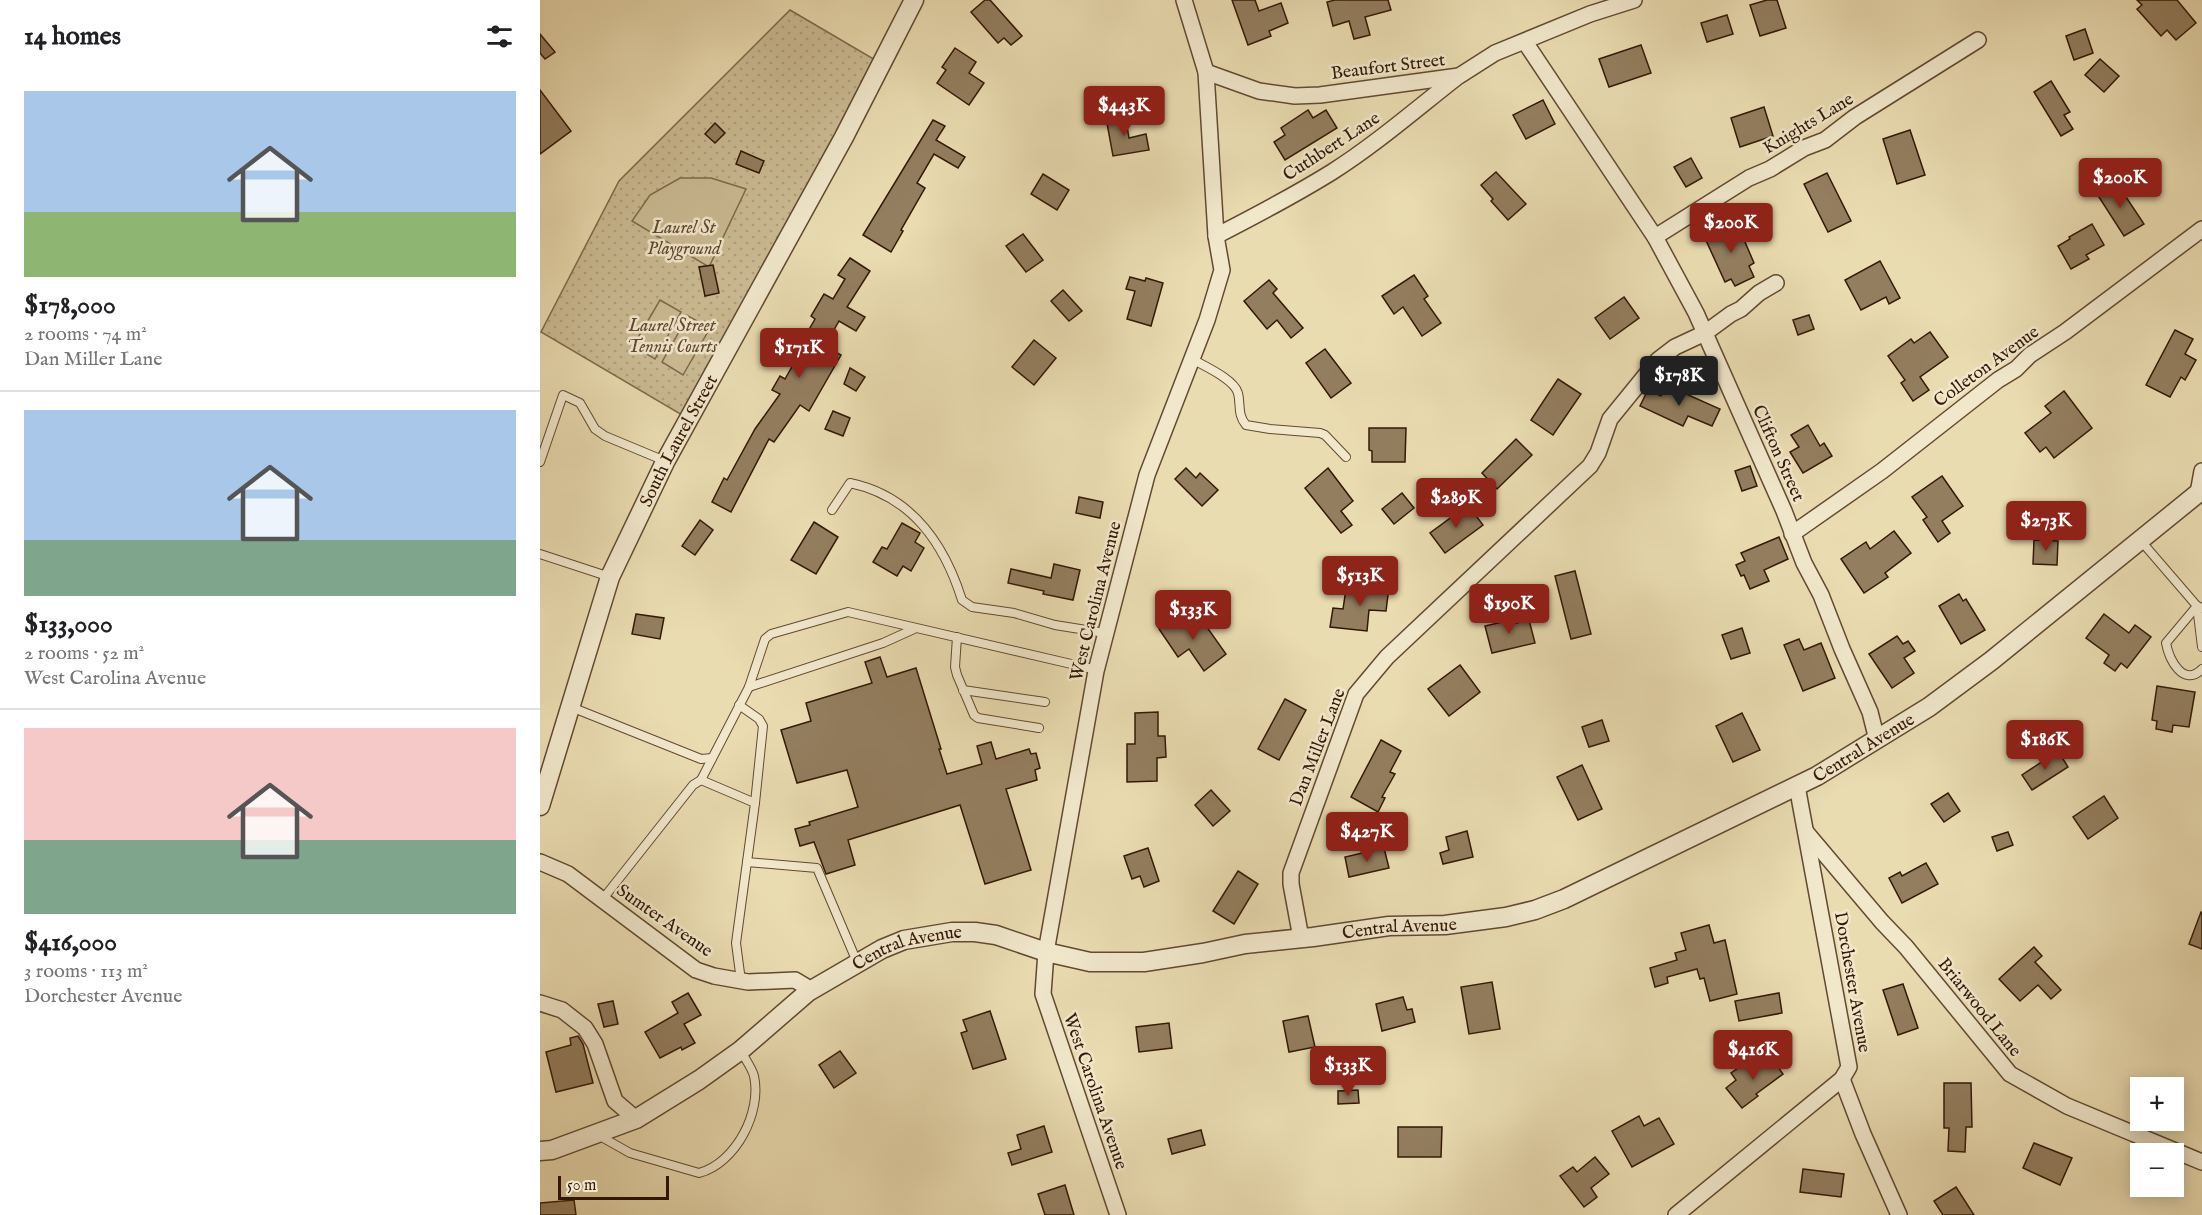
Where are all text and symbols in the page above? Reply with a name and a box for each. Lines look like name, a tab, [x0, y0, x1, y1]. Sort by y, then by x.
text: 14 homes	[24, 20, 121, 53]
icon: filters	[483, 20, 516, 53]
street label: Beaufort Street	[1330, 49, 1447, 86]
pin: $443K	[1082, 86, 1166, 137]
street label: Knights Lane	[1759, 88, 1858, 160]
text: $443K	[1098, 93, 1150, 118]
street label: Cuthbert Lane	[1279, 107, 1385, 187]
icon: home	[216, 130, 324, 238]
pin: $200K	[2078, 158, 2162, 209]
text: $200K	[2093, 165, 2147, 190]
pin: $200K	[1689, 203, 1773, 254]
text: $200K	[1704, 210, 1758, 235]
park label: Laurel St Playground	[647, 217, 722, 261]
text: $178,000	[24, 289, 116, 322]
park label: Laurel Street Tennis Courts	[627, 315, 718, 359]
street label: Colleton Avenue	[1930, 321, 2044, 413]
text: 2 rooms · 74 m²	[24, 322, 147, 347]
pin: $171K	[757, 328, 841, 379]
text: $171K	[774, 335, 824, 360]
text: Dan Miller Lane	[24, 347, 162, 372]
pin: $178K	[1637, 356, 1721, 407]
text: $178K	[1654, 363, 1704, 388]
street label: South Laurel Street	[635, 371, 724, 511]
street label: Clifton Street	[1746, 402, 1809, 505]
icon: home	[216, 449, 324, 557]
pin: $289K	[1414, 478, 1498, 529]
text: $289K	[1430, 485, 1482, 510]
pin: $273K	[2004, 501, 2088, 552]
text: $273K	[2020, 508, 2072, 533]
street label: West Carolina Avenue	[1065, 519, 1127, 684]
pin: $513K	[1318, 556, 1402, 607]
text: $513K	[1336, 563, 1384, 588]
pin: $190K	[1467, 584, 1551, 635]
pin: $133K	[1151, 590, 1235, 641]
text: $190K	[1483, 591, 1535, 616]
text: $133K	[1169, 597, 1217, 622]
text: $133,000	[24, 608, 113, 641]
text: 2 rooms · 52 m²	[24, 641, 144, 666]
text: West Carolina Avenue	[24, 666, 206, 691]
street label: Dan Miller Lane	[1285, 685, 1351, 810]
street label: Central Avenue	[1809, 709, 1919, 789]
pin: $186K	[2003, 720, 2087, 771]
text: $186K	[2020, 727, 2070, 752]
icon: home	[216, 767, 324, 875]
pin: $427K	[1325, 812, 1409, 863]
text: $427K	[1340, 819, 1394, 844]
street label: Sumter Avenue	[612, 880, 717, 963]
street label: Dorchester Avenue	[1828, 910, 1875, 1054]
street label: Central Avenue	[1341, 914, 1458, 946]
street label: Central Avenue	[848, 922, 962, 977]
text: $416,000	[24, 926, 117, 959]
street label: Briarwood Lane	[1932, 954, 2026, 1062]
text: 3 rooms · 113 m²	[24, 959, 148, 984]
text: Dorchester Avenue	[24, 984, 182, 1009]
street label: West Carolina Avenue	[1057, 1010, 1132, 1173]
pin: $416K	[1711, 1030, 1795, 1081]
text: $416K	[1727, 1037, 1779, 1062]
pin: $133K	[1306, 1046, 1390, 1097]
text: $133K	[1324, 1053, 1372, 1078]
map controls	[2130, 1077, 2184, 1197]
button: +	[2130, 1077, 2184, 1131]
button: −	[2130, 1143, 2184, 1197]
scale bar	[558, 1173, 669, 1200]
text: 50 m	[567, 1176, 596, 1196]

